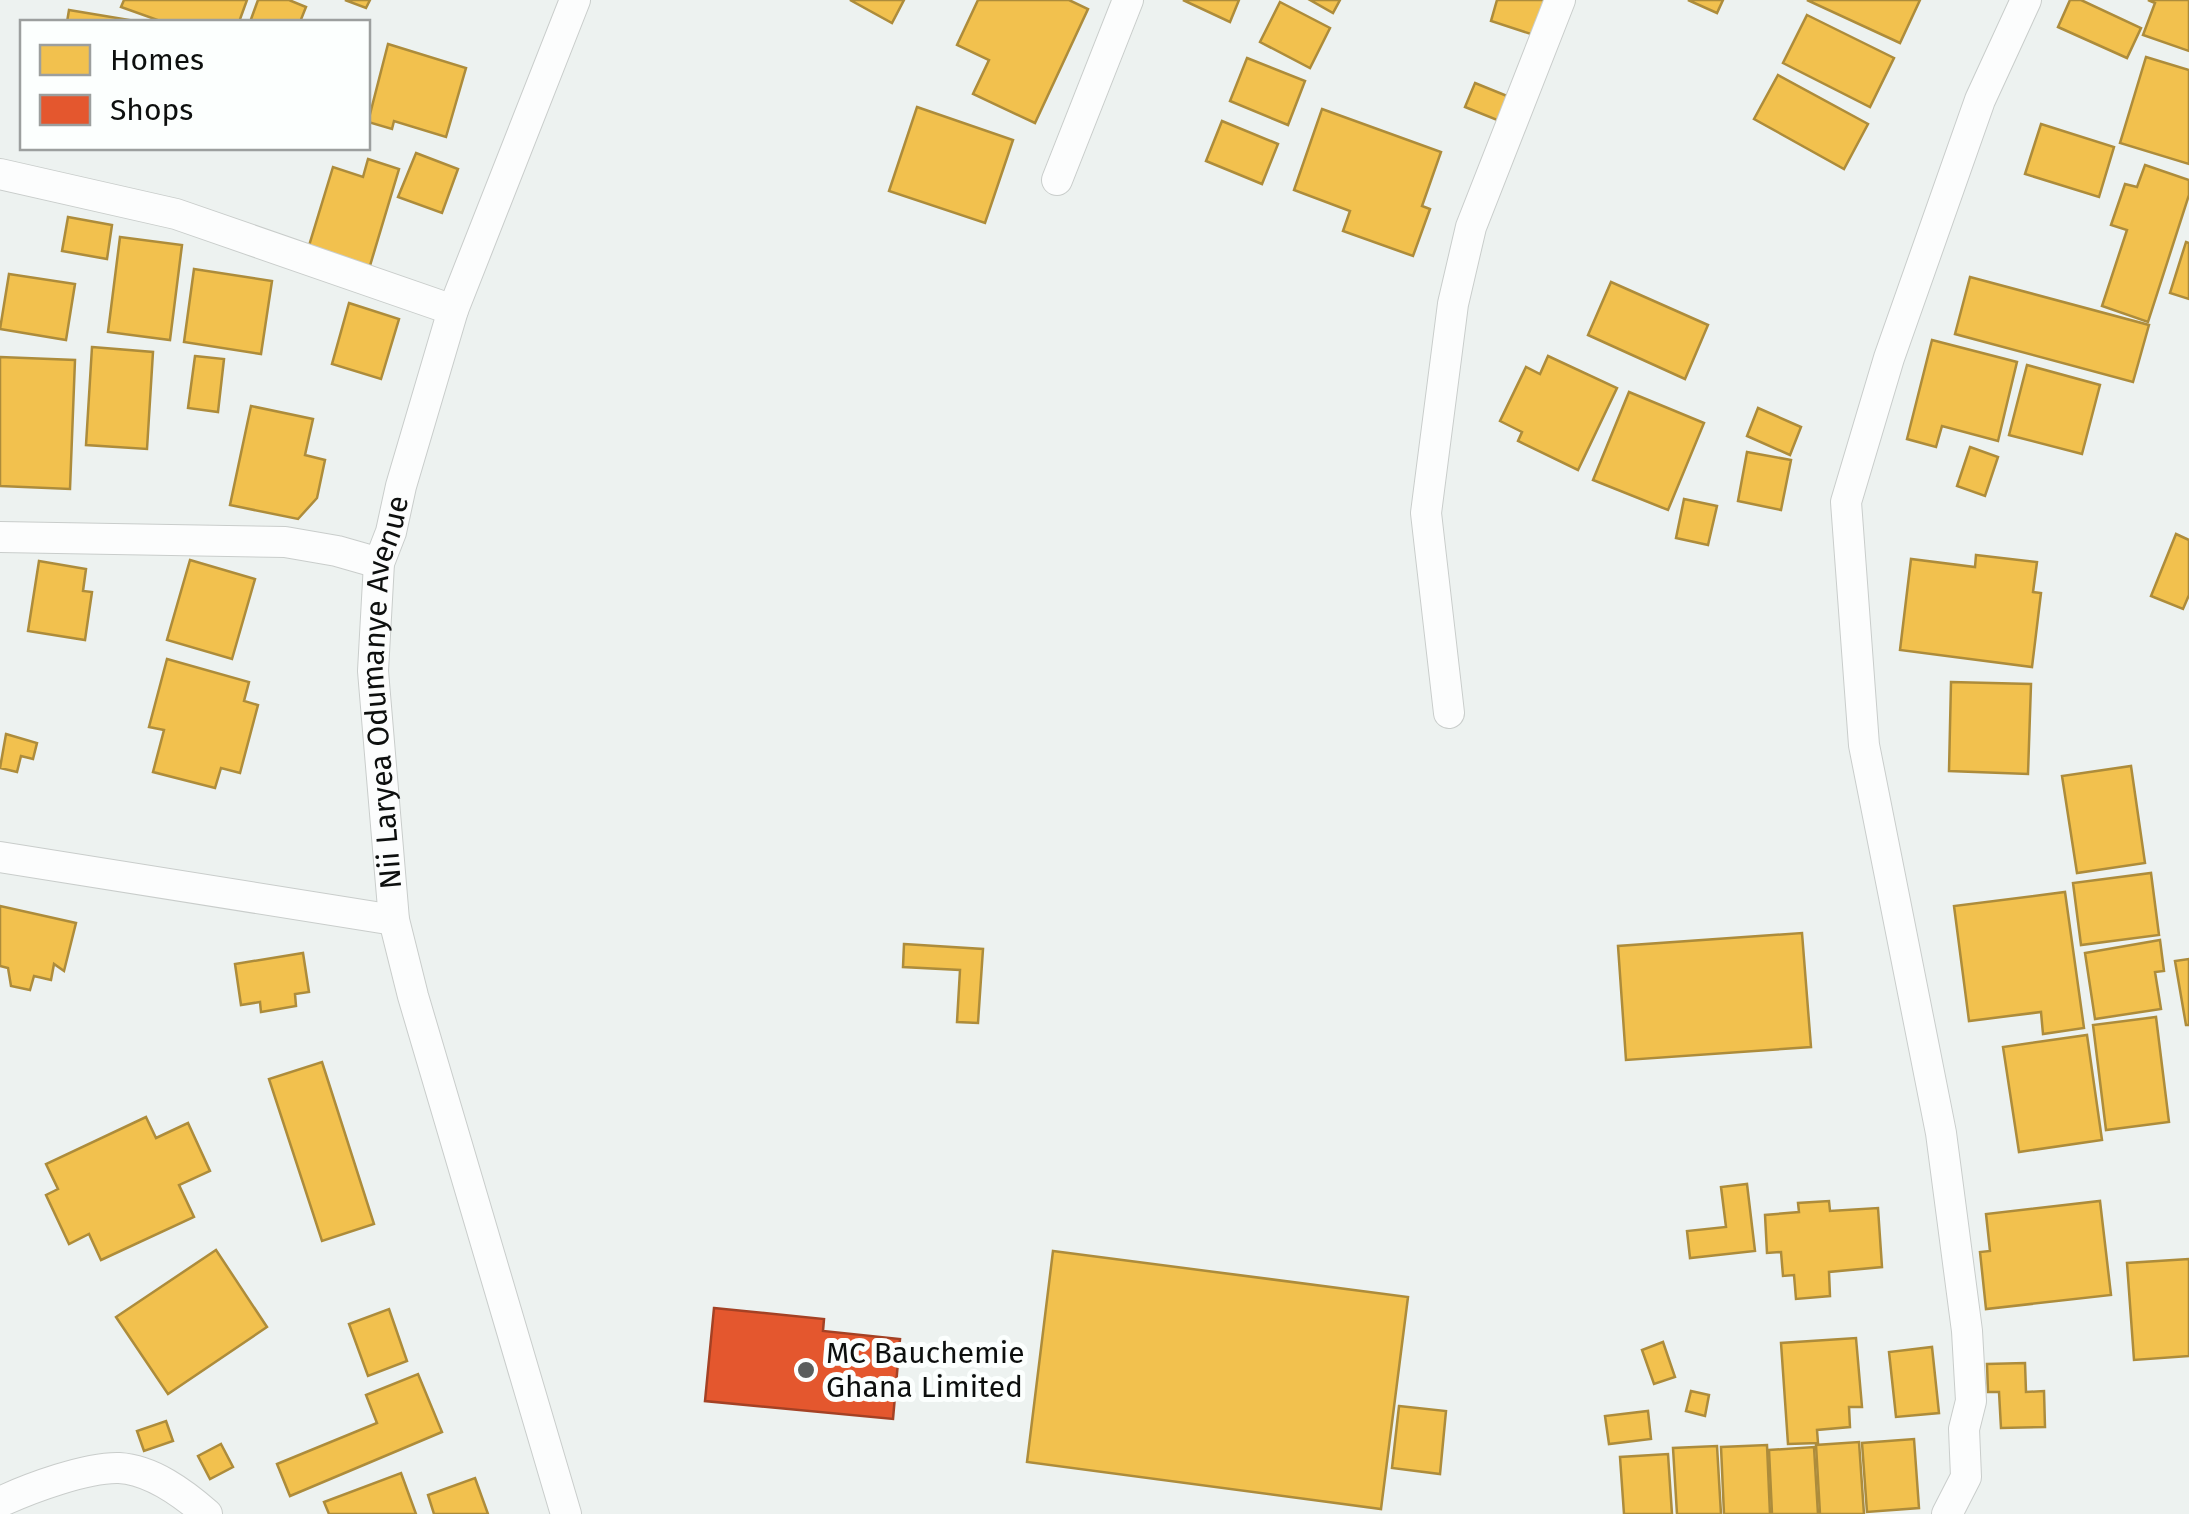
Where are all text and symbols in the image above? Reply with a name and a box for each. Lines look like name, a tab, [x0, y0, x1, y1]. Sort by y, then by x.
legend	[20, 20, 370, 150]
text: Homes	[110, 42, 204, 78]
text: Shops	[110, 92, 193, 128]
street label: Nii Laryea Odumanye Avenue	[355, 492, 416, 891]
place label: MC Bauchemie Ghana Limited	[826, 1335, 1025, 1405]
marker: MC Bauchemie Ghana Limited	[795, 1359, 817, 1381]

